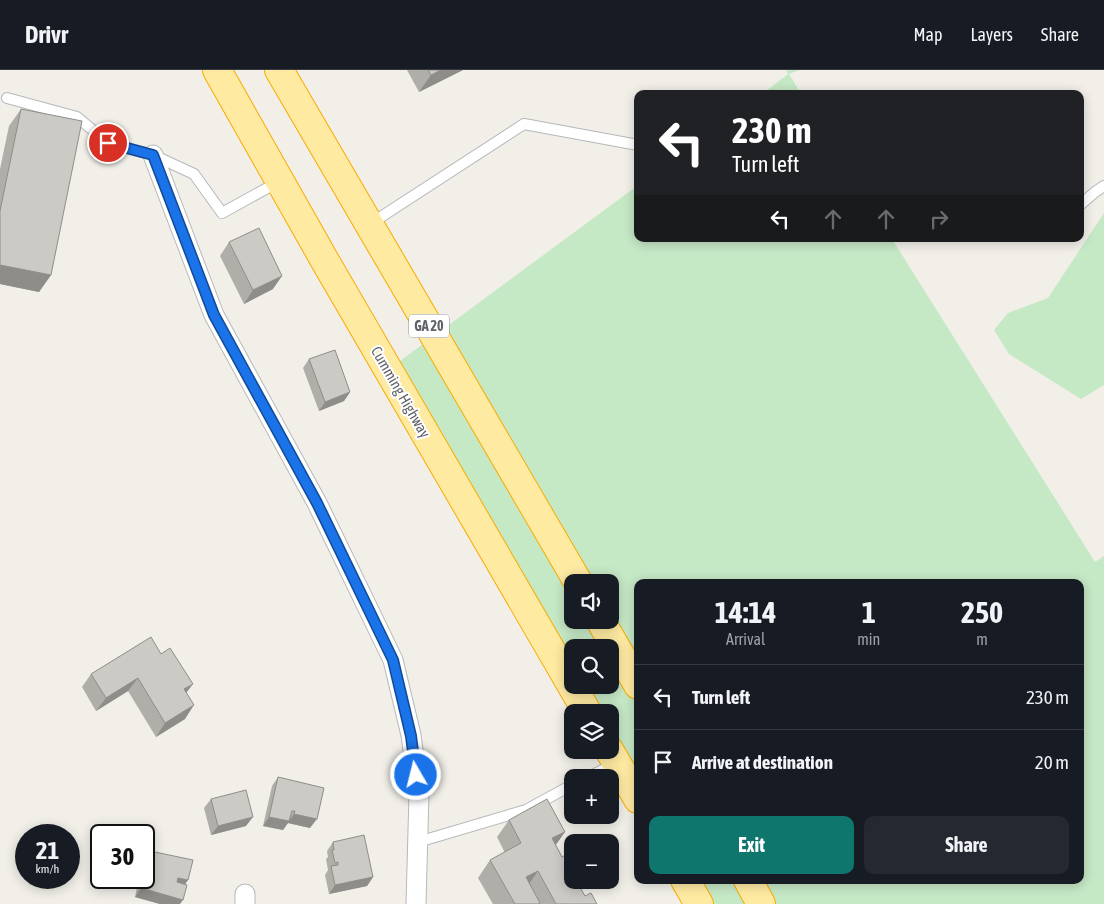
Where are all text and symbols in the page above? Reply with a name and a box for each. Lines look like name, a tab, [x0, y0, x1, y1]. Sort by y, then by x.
text: Drivr	[25, 21, 68, 48]
text: Map	[913, 24, 942, 45]
text: Layers	[970, 24, 1013, 45]
text: Share	[1041, 24, 1079, 45]
icon: left	[649, 110, 714, 175]
text: 230 m	[732, 110, 811, 150]
pin	[87, 122, 129, 164]
icon: arrive	[94, 129, 122, 157]
text: Turn left	[732, 151, 799, 177]
icon: left	[766, 205, 794, 233]
icon: ahead	[819, 205, 847, 233]
icon: ahead	[872, 205, 900, 233]
icon: right	[925, 205, 953, 233]
road number: GA 20	[409, 315, 449, 338]
street label: Cumming Highway	[368, 343, 434, 441]
map controls	[564, 574, 619, 889]
button: sound	[564, 574, 619, 629]
text: 14:14	[715, 595, 776, 629]
text: 1	[862, 595, 876, 629]
text: 250	[961, 595, 1003, 629]
text: Arrival	[726, 630, 765, 648]
text: min	[857, 630, 880, 648]
text: m	[976, 630, 988, 648]
button: search	[564, 639, 619, 694]
icon: left	[649, 683, 677, 711]
text: Turn left	[692, 686, 750, 708]
text: 230 m	[1026, 686, 1069, 708]
button: layers	[564, 704, 619, 759]
position arrow	[389, 748, 441, 800]
icon: arrive	[649, 748, 677, 776]
text: Arrive at destination	[692, 751, 833, 773]
text: 20 m	[1035, 751, 1069, 773]
button: +	[564, 769, 619, 824]
button: Exit	[649, 816, 854, 874]
button: Share	[864, 816, 1069, 874]
speed limit sign: 30	[90, 824, 155, 889]
button: −	[564, 834, 619, 889]
text: 21	[36, 836, 59, 864]
text: km/h	[36, 862, 59, 876]

